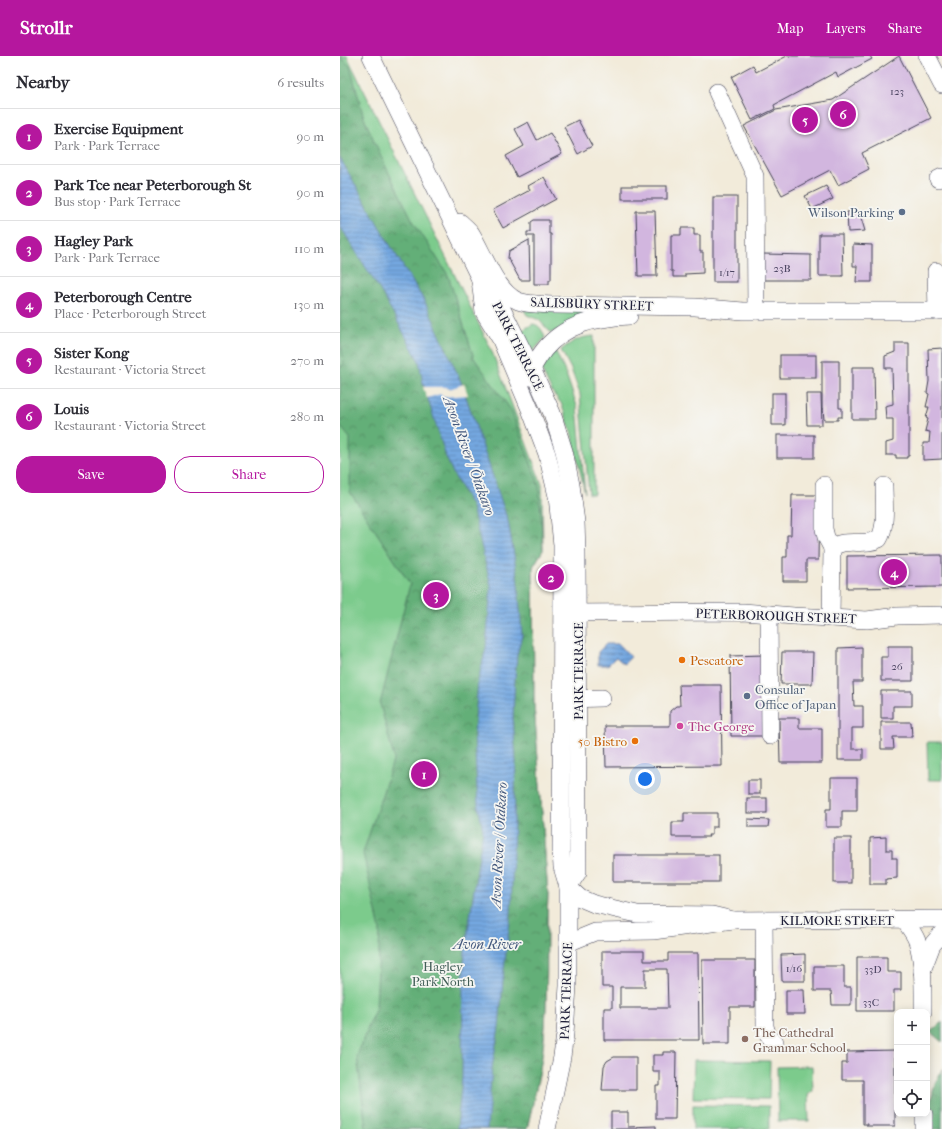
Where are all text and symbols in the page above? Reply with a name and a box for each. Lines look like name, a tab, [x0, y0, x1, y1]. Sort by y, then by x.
text: Strollr	[20, 17, 73, 39]
text: Map	[777, 20, 804, 37]
text: Layers	[826, 20, 866, 37]
text: Share	[888, 20, 922, 37]
text: Nearby	[16, 72, 70, 92]
text: 6 results	[277, 75, 324, 90]
house number: 123	[890, 85, 904, 98]
pin: 6	[830, 99, 856, 129]
pin: 5	[792, 105, 818, 135]
text: Exercise Equipment	[54, 120, 183, 138]
text: 1	[27, 129, 31, 144]
text: 90 m	[296, 129, 324, 144]
text: Park · Park Terrace	[54, 138, 160, 153]
text: Park Tce near Peterborough St	[54, 176, 251, 194]
text: 2	[26, 185, 32, 200]
text: 90 m	[296, 185, 324, 200]
text: Bus stop · Park Terrace	[54, 194, 181, 209]
place label: Wilson Parking	[807, 205, 895, 220]
marker: Wilson Parking	[897, 207, 907, 217]
text: Hagley Park	[54, 232, 133, 250]
text: 3	[26, 241, 32, 256]
text: 110 m	[294, 241, 324, 256]
text: Park · Park Terrace	[54, 250, 160, 265]
house number: 23B	[773, 262, 791, 275]
house number: 1/17	[719, 266, 735, 279]
text: Peterborough Centre	[54, 288, 192, 306]
street label: SALISBURY STREET	[530, 294, 654, 314]
text: 4	[25, 297, 33, 312]
text: 130 m	[293, 297, 324, 312]
street label: PARK TERRACE	[489, 299, 547, 393]
text: Place · Peterborough Street	[54, 306, 206, 321]
text: Sister Kong	[54, 344, 129, 362]
text: 5	[26, 353, 32, 368]
text: 270 m	[290, 353, 324, 368]
text: Restaurant · Victoria Street	[54, 362, 206, 377]
water label: Avon River / Ōtākaro	[439, 392, 499, 518]
text: Louis	[54, 400, 89, 418]
text: 6	[25, 409, 33, 424]
text: 280 m	[290, 409, 324, 424]
text: Restaurant · Victoria Street	[54, 418, 206, 433]
button: Save	[16, 456, 166, 493]
button: Share	[174, 456, 324, 493]
pin: 4	[881, 557, 907, 587]
pin: 2	[538, 562, 564, 592]
pin: 3	[423, 580, 449, 610]
street label: PETERBOROUGH STREET	[695, 606, 857, 626]
street label: PARK TERRACE	[571, 622, 586, 720]
place label: Pescatore	[690, 653, 744, 668]
marker: Pescatore	[677, 655, 687, 665]
house number: 26	[891, 660, 903, 673]
place label: Consular Office of Japan	[755, 682, 837, 712]
marker: Consular Office of Japan	[742, 691, 752, 701]
place label: The George	[688, 719, 755, 734]
marker: The George	[675, 721, 685, 731]
place label: 50 Bistro	[578, 734, 627, 749]
marker: 50 Bistro	[630, 736, 640, 746]
pin: 1	[411, 759, 437, 789]
your location	[635, 769, 655, 789]
water label: Avon River / Ōtākaro	[487, 782, 511, 910]
street label: KILMORE STREET	[780, 913, 894, 928]
water label: Avon River	[451, 936, 523, 953]
street label: PARK TERRACE	[557, 942, 575, 1040]
park label: Hagley Park North	[412, 959, 475, 989]
house number: 1/16	[786, 962, 802, 975]
house number: 33D	[864, 963, 882, 976]
house number: 33C	[863, 996, 879, 1009]
map controls	[894, 1009, 930, 1117]
button: +	[894, 1009, 930, 1045]
place label: The Cathedral Grammar School	[753, 1025, 846, 1055]
marker: The Cathedral Grammar School	[740, 1034, 750, 1044]
button: −	[894, 1045, 930, 1081]
button: locate	[894, 1081, 930, 1117]

